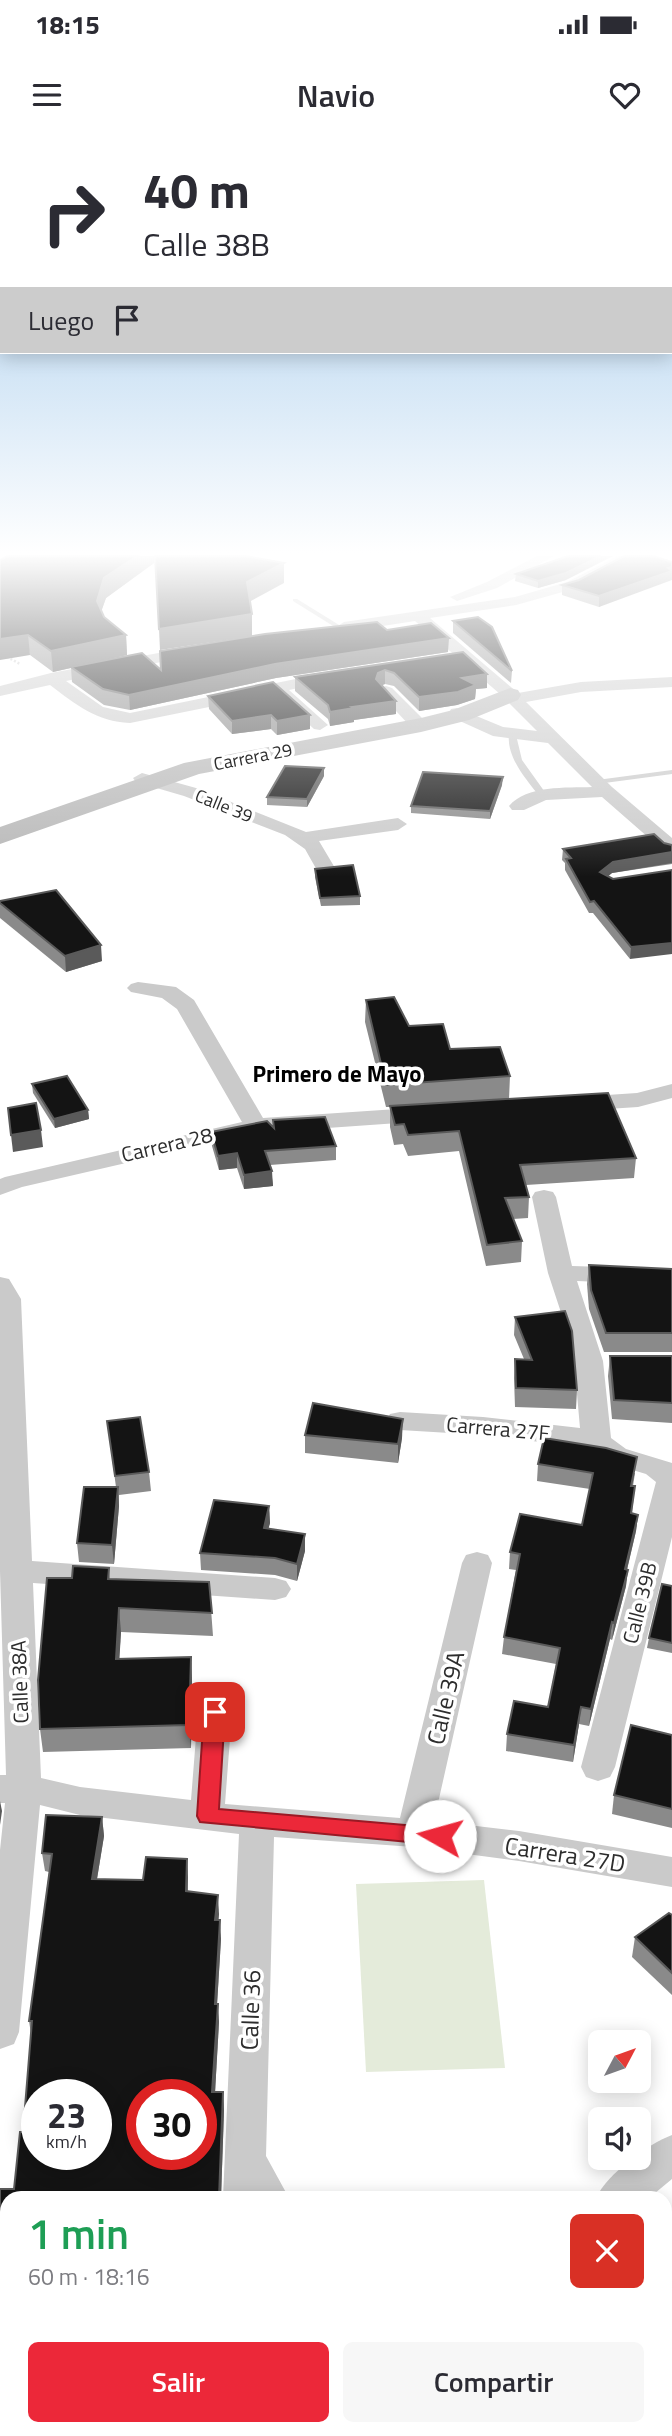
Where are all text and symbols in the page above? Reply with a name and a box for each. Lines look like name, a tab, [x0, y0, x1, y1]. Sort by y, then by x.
text: 18:15	[35, 5, 100, 44]
text: Navio	[297, 71, 375, 119]
icon: menu	[28, 76, 66, 114]
icon: heart	[606, 76, 644, 114]
text: 40 m	[143, 152, 250, 227]
icon: right	[28, 168, 119, 259]
text: Calle 38B	[143, 220, 270, 268]
text: Luego	[28, 301, 94, 340]
icon: arrive	[108, 301, 146, 339]
street label: Carrera 29	[211, 736, 295, 777]
street label: Calle 39	[191, 782, 257, 829]
district label: Primero de Mayo	[252, 1056, 422, 1091]
street label: Carrera 28	[118, 1118, 216, 1170]
street label: Carrera 27F	[445, 1408, 551, 1448]
street label: Calle 39B	[613, 1558, 665, 1647]
street label: Calle 38A	[2, 1640, 36, 1724]
street label: Calle 39A	[417, 1648, 473, 1748]
pin	[185, 1682, 245, 1742]
icon: arrive	[196, 1693, 234, 1731]
position arrow	[403, 1799, 477, 1873]
street label: Carrera 27D	[502, 1827, 628, 1881]
street label: Calle 36	[231, 1969, 269, 2051]
north arrow	[588, 2030, 651, 2093]
map controls	[588, 2030, 651, 2170]
speed limit sign: 30	[126, 2079, 217, 2170]
text: 23	[47, 2088, 86, 2142]
button: sound	[588, 2107, 651, 2170]
text: km/h	[46, 2128, 87, 2155]
text: 1 min	[28, 2201, 129, 2265]
button: close	[570, 2214, 644, 2288]
text: 60 m · 18:16	[28, 2259, 150, 2294]
button: Salir	[28, 2342, 329, 2422]
button: Compartir	[343, 2342, 644, 2422]

